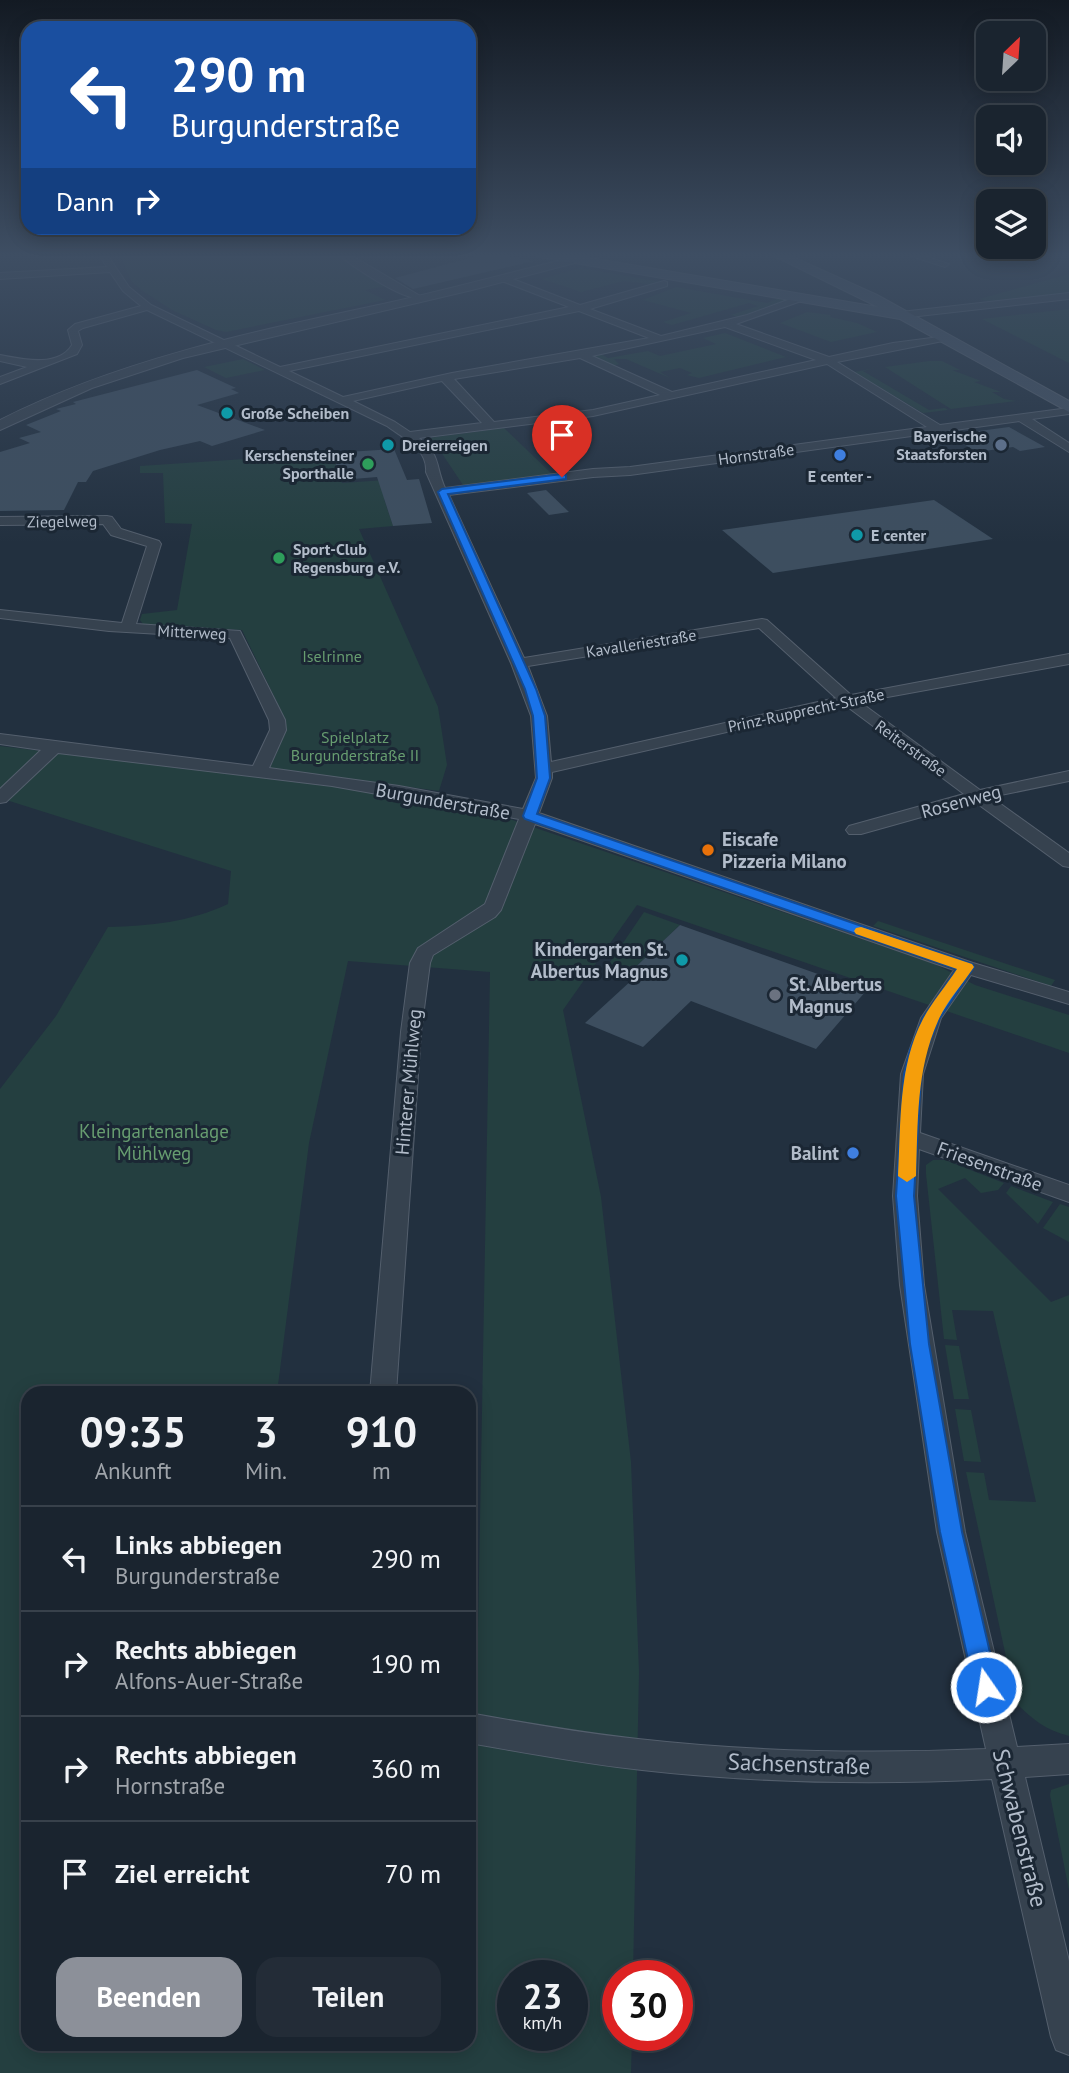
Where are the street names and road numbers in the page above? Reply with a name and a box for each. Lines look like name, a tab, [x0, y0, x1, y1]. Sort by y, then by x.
street label: Hornstraße	[717, 439, 795, 469]
street label: Ziegelweg	[27, 510, 97, 532]
street label: Mitterweg	[157, 620, 227, 644]
street label: Kavalleriestraße	[584, 624, 698, 662]
street label: Prinz-Rupprecht-Straße	[726, 684, 886, 736]
street label: Reiterstraße	[871, 715, 951, 781]
street label: Burgunderstraße	[374, 777, 512, 825]
street label: Rosenweg	[918, 779, 1004, 823]
street label: Hinterer Mühlweg	[390, 1008, 426, 1156]
street label: Friesenstraße	[934, 1136, 1046, 1196]
street label: Schwabenstraße	[987, 1746, 1054, 1910]
street label: Sachsenstraße	[727, 1747, 871, 1780]

